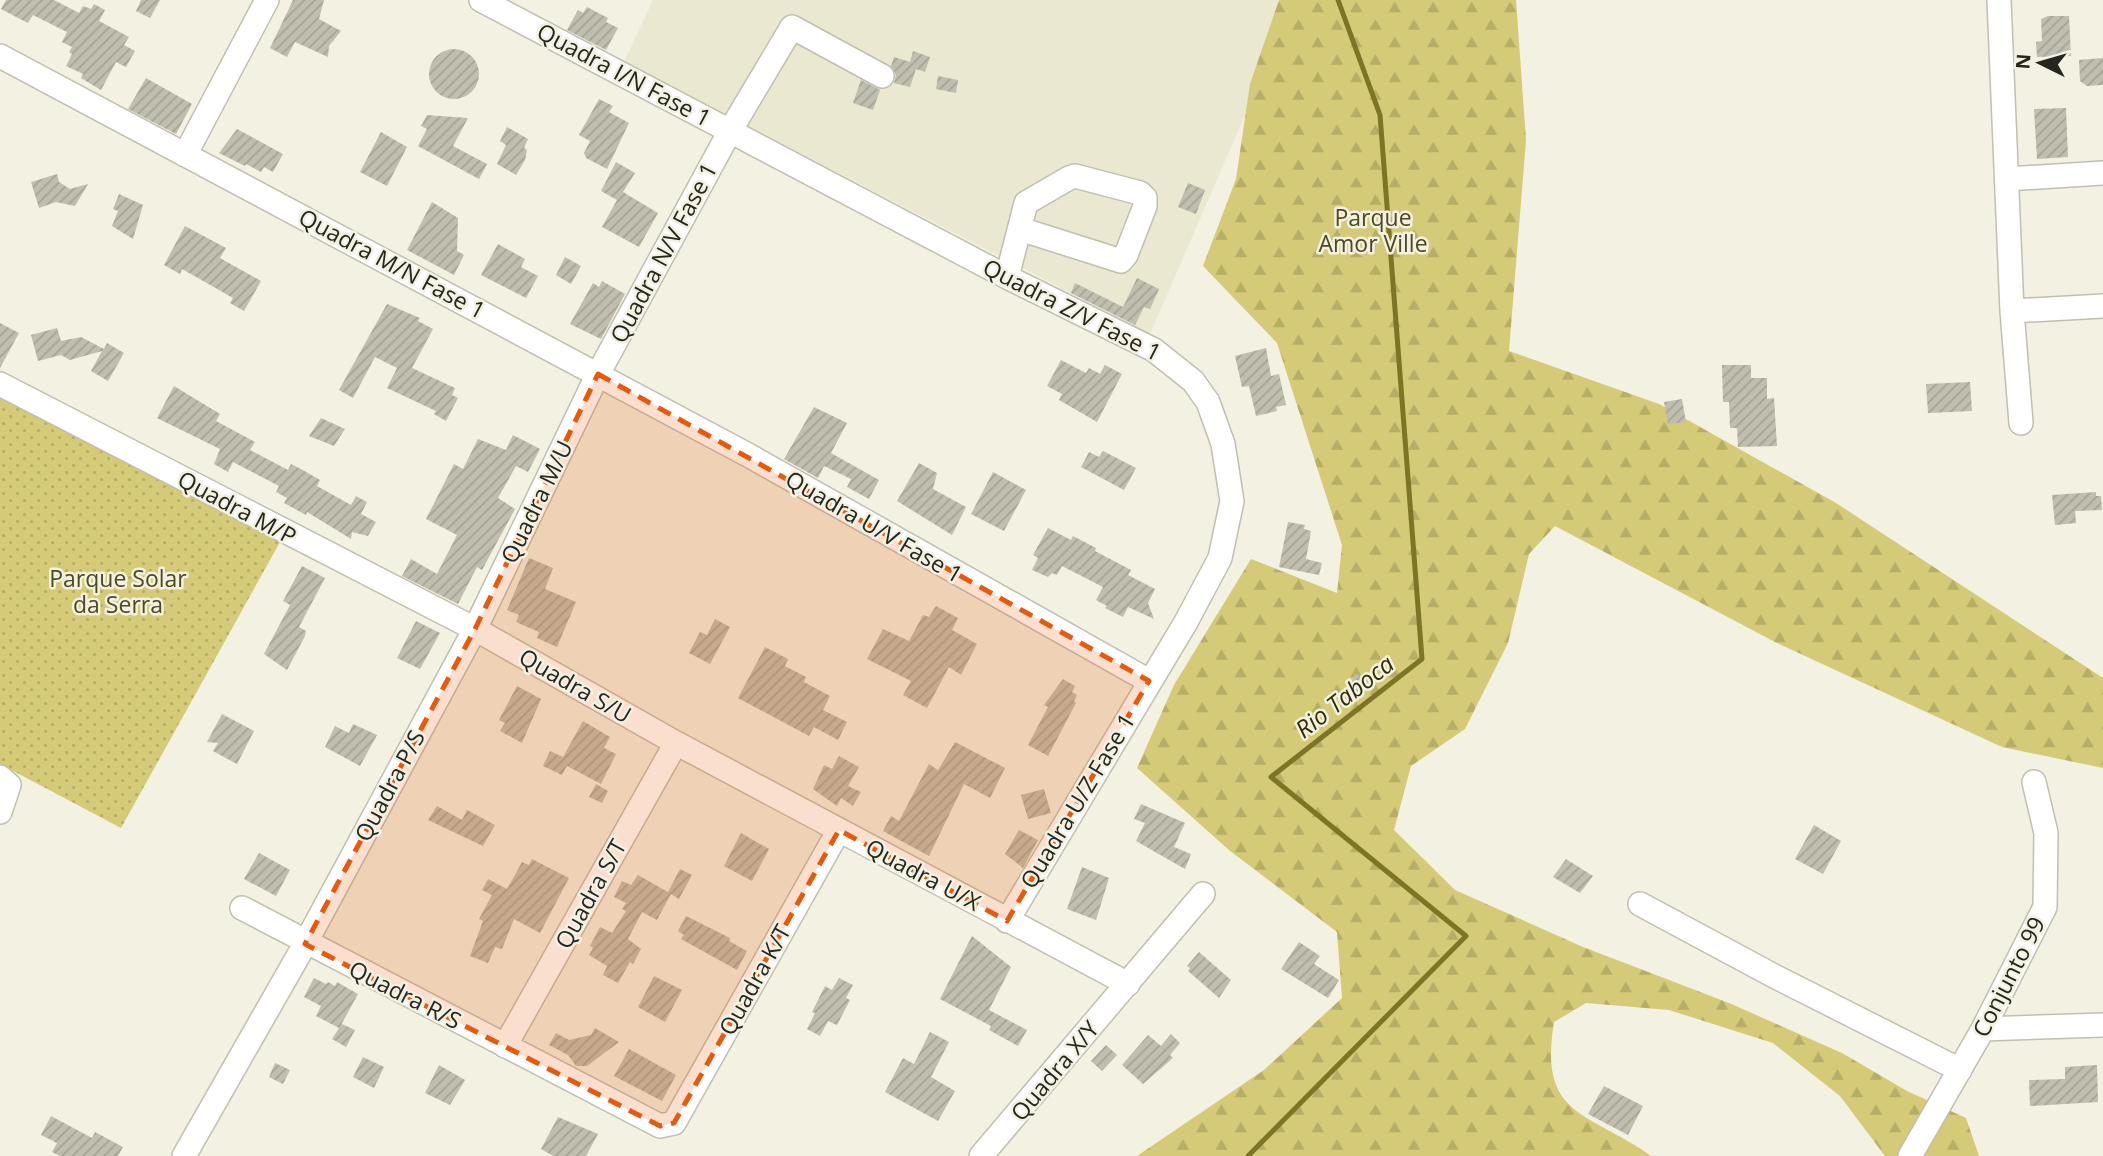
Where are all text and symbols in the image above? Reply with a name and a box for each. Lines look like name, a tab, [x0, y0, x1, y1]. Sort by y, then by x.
street label: Quadra I/N Fase 1	[532, 15, 717, 134]
north arrow	[2005, 28, 2075, 98]
text: N	[2009, 53, 2037, 70]
street label: Quadra N/V Fase 1	[602, 157, 724, 348]
street label: Quadra M/N Fase 1	[294, 200, 491, 326]
park label: Parque Amor Ville	[1318, 201, 1428, 259]
street label: Quadra Z/V Fase 1	[978, 250, 1167, 368]
street label: Quadra M/U	[493, 435, 580, 568]
street label: Quadra M/P	[173, 462, 302, 552]
street label: Quadra U/V Fase 1	[780, 462, 969, 590]
park label: Parque Solar da Serra	[49, 562, 187, 620]
street label: Quadra S/U	[513, 640, 638, 730]
water label: Rio Taboca	[1288, 647, 1401, 745]
street label: Quadra U/Z Fase 1	[1012, 707, 1142, 894]
street label: Quadra P/S	[346, 724, 432, 847]
street label: Quadra U/X	[861, 831, 987, 918]
street label: Quadra S/T	[547, 833, 634, 954]
street label: Conjunto 99	[1964, 911, 2052, 1042]
street label: Quadra K/T	[711, 918, 798, 1041]
street label: Quadra R/S	[344, 952, 467, 1036]
street label: Quadra X/Y	[1003, 1013, 1106, 1127]

